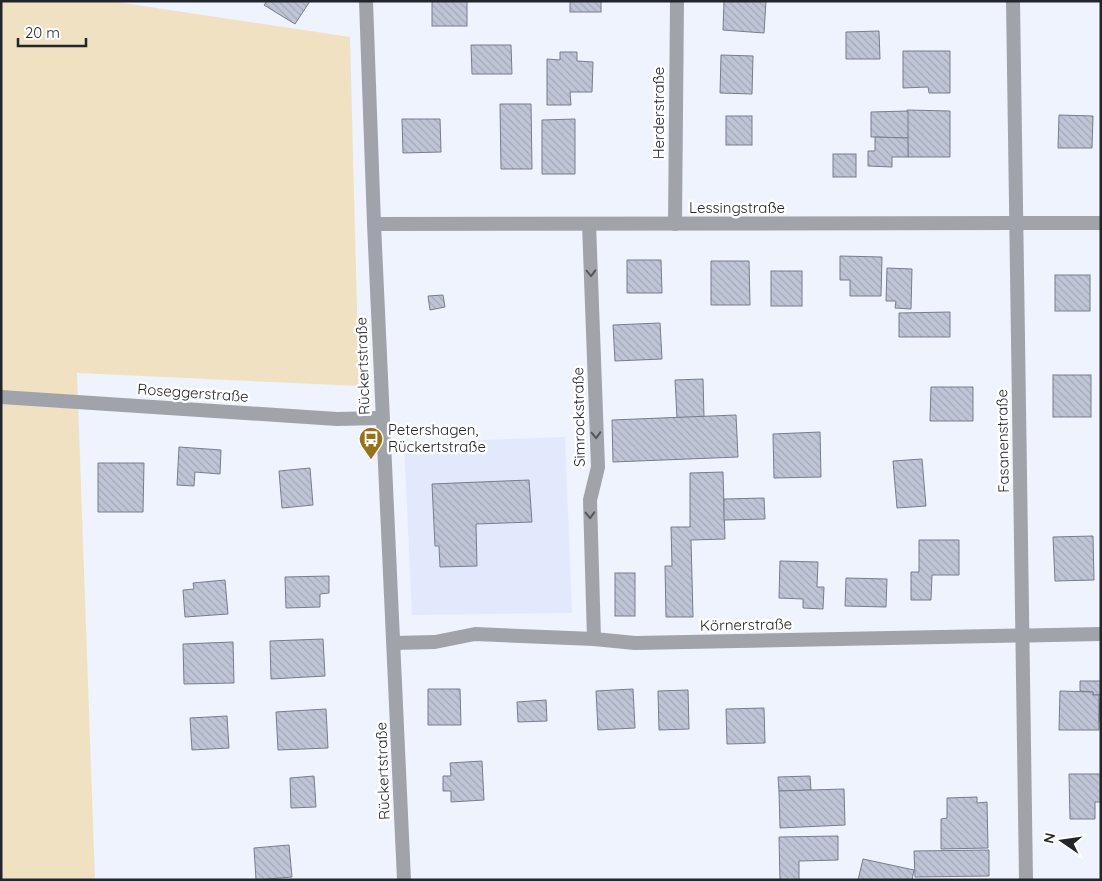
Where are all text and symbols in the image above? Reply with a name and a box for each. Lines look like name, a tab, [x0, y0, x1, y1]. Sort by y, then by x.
scale bar	[18, 15, 85, 47]
text: 20 m	[25, 23, 60, 42]
street label: Herderstraße	[649, 67, 668, 159]
street label: Lessingstraße	[689, 198, 785, 217]
one-way arrow	[586, 270, 596, 277]
street label: Rückertstraße	[351, 317, 374, 415]
street label: Simrockstraße	[568, 367, 589, 467]
street label: Roseggerstraße	[137, 379, 249, 406]
street label: Fasanenstraße	[992, 389, 1013, 493]
place label: Petershagen, Rückertstraße	[388, 420, 486, 456]
bus stop icon: Petershagen, Rückertstraße	[358, 426, 384, 460]
one-way arrow	[591, 431, 602, 439]
one-way arrow	[585, 511, 596, 519]
street label: Körnerstraße	[700, 614, 792, 635]
street label: Rückertstraße	[371, 722, 394, 820]
north arrow	[1037, 816, 1087, 866]
text: N	[1039, 831, 1059, 845]

